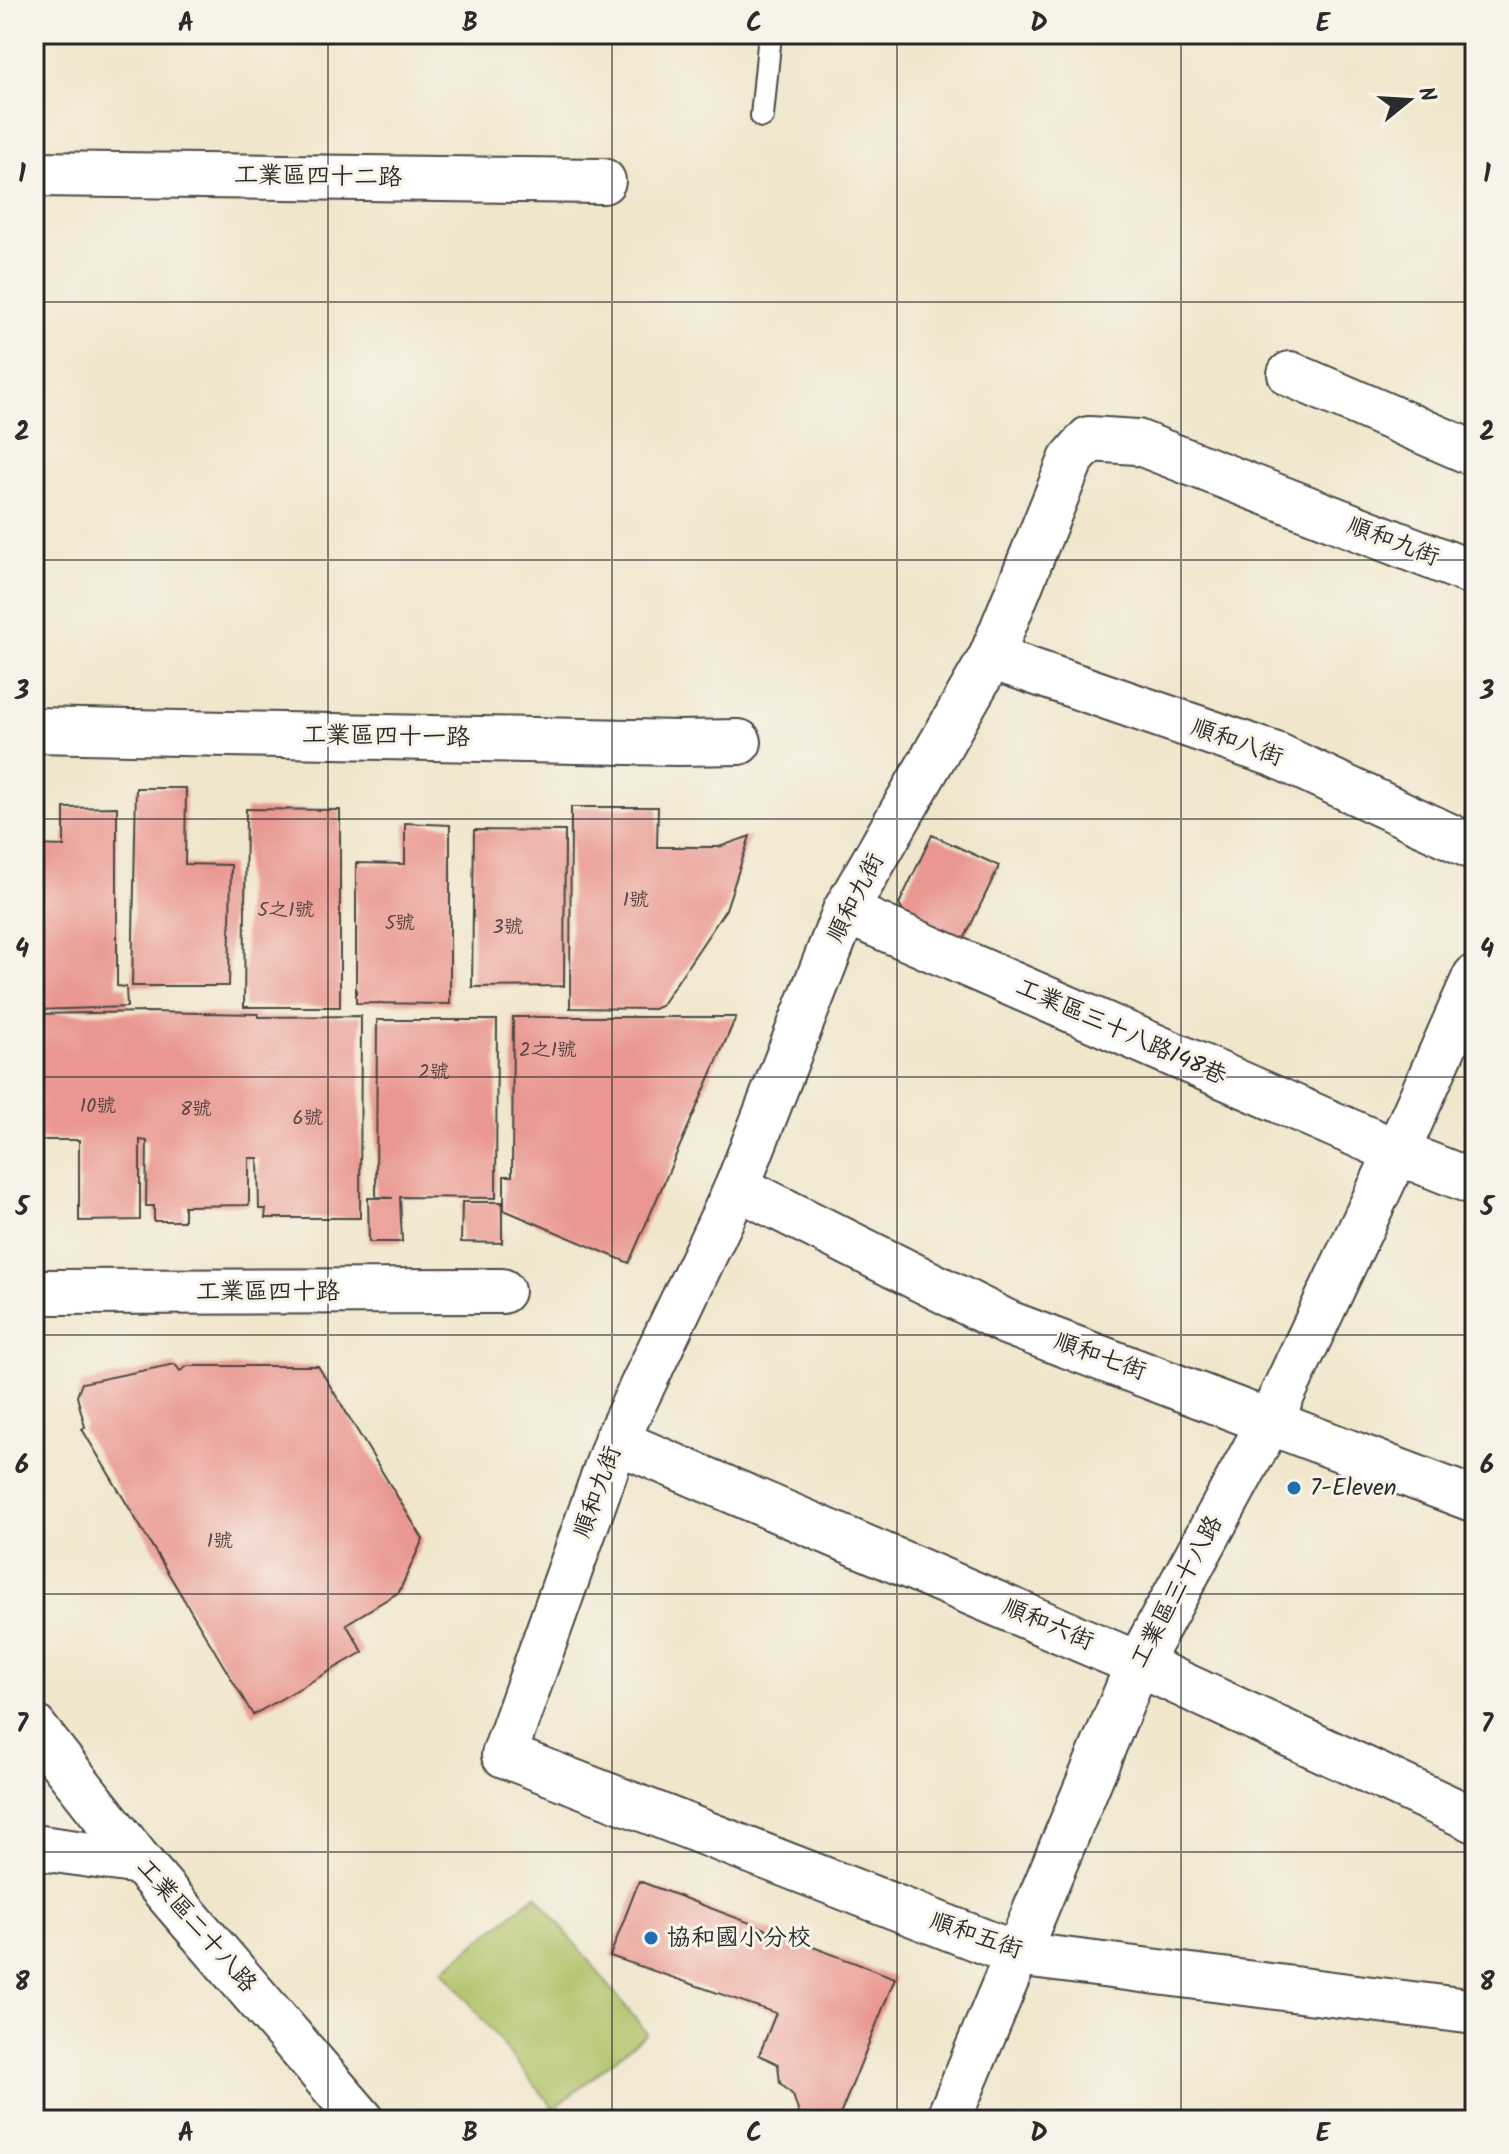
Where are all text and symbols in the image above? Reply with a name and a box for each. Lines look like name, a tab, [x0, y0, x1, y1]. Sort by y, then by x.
text: A	[178, 3, 194, 45]
text: B	[462, 3, 478, 45]
text: C	[746, 3, 762, 45]
text: D	[1030, 3, 1048, 45]
text: E	[1316, 3, 1332, 45]
north arrow	[1369, 60, 1449, 140]
text: N	[1407, 83, 1444, 107]
text: 1	[18, 154, 26, 196]
text: 1	[1483, 154, 1491, 196]
street label: 工業區四十二路	[234, 156, 402, 198]
text: 2	[14, 412, 30, 454]
text: 2	[1479, 412, 1495, 454]
street label: 順和九街	[1341, 507, 1445, 577]
text: 3	[14, 671, 29, 713]
text: 3	[1479, 671, 1494, 713]
street label: 順和八街	[1185, 708, 1289, 778]
street label: 工業區四十一路	[302, 716, 470, 758]
street label: 順和九街	[817, 846, 895, 950]
house number: 1號	[623, 885, 649, 917]
house number: 5之1號	[257, 895, 315, 927]
house number: 5號	[385, 908, 415, 940]
house number: 3號	[492, 912, 524, 944]
text: 4	[15, 929, 29, 971]
text: 4	[1480, 929, 1494, 971]
street label: 工業區三十八路148巷	[1009, 968, 1233, 1096]
house number: 2之1號	[519, 1035, 577, 1067]
house number: 2號	[418, 1057, 450, 1089]
house number: 10號	[80, 1091, 116, 1123]
house number: 8號	[180, 1094, 212, 1126]
house number: 6號	[292, 1103, 324, 1135]
text: 5	[14, 1187, 30, 1229]
text: 5	[1479, 1187, 1495, 1229]
street label: 工業區四十路	[196, 1273, 340, 1312]
street label: 順和七街	[1048, 1322, 1152, 1392]
street label: 順和九街	[563, 1440, 633, 1544]
text: 6	[15, 1445, 29, 1487]
text: 6	[1480, 1445, 1494, 1487]
place label: 7-Eleven	[1310, 1469, 1397, 1508]
marker: 7-Eleven	[1285, 1479, 1303, 1497]
street label: 工業區三十八路	[1120, 1509, 1234, 1675]
house number: 1號	[207, 1526, 233, 1558]
street label: 順和六街	[996, 1588, 1100, 1662]
text: 7	[16, 1704, 29, 1746]
text: 7	[1481, 1704, 1494, 1746]
street label: 工業區二十八路	[126, 1850, 266, 2002]
street label: 順和五街	[924, 1902, 1028, 1970]
place label: 協和國小分校	[667, 1919, 811, 1958]
marker: 協和國小分校	[642, 1929, 660, 1947]
text: 8	[14, 1962, 30, 2004]
text: 8	[1479, 1962, 1495, 2004]
text: A	[178, 2113, 194, 2154]
text: B	[462, 2113, 478, 2154]
text: C	[746, 2113, 762, 2154]
text: D	[1030, 2113, 1048, 2154]
text: E	[1316, 2113, 1332, 2154]

